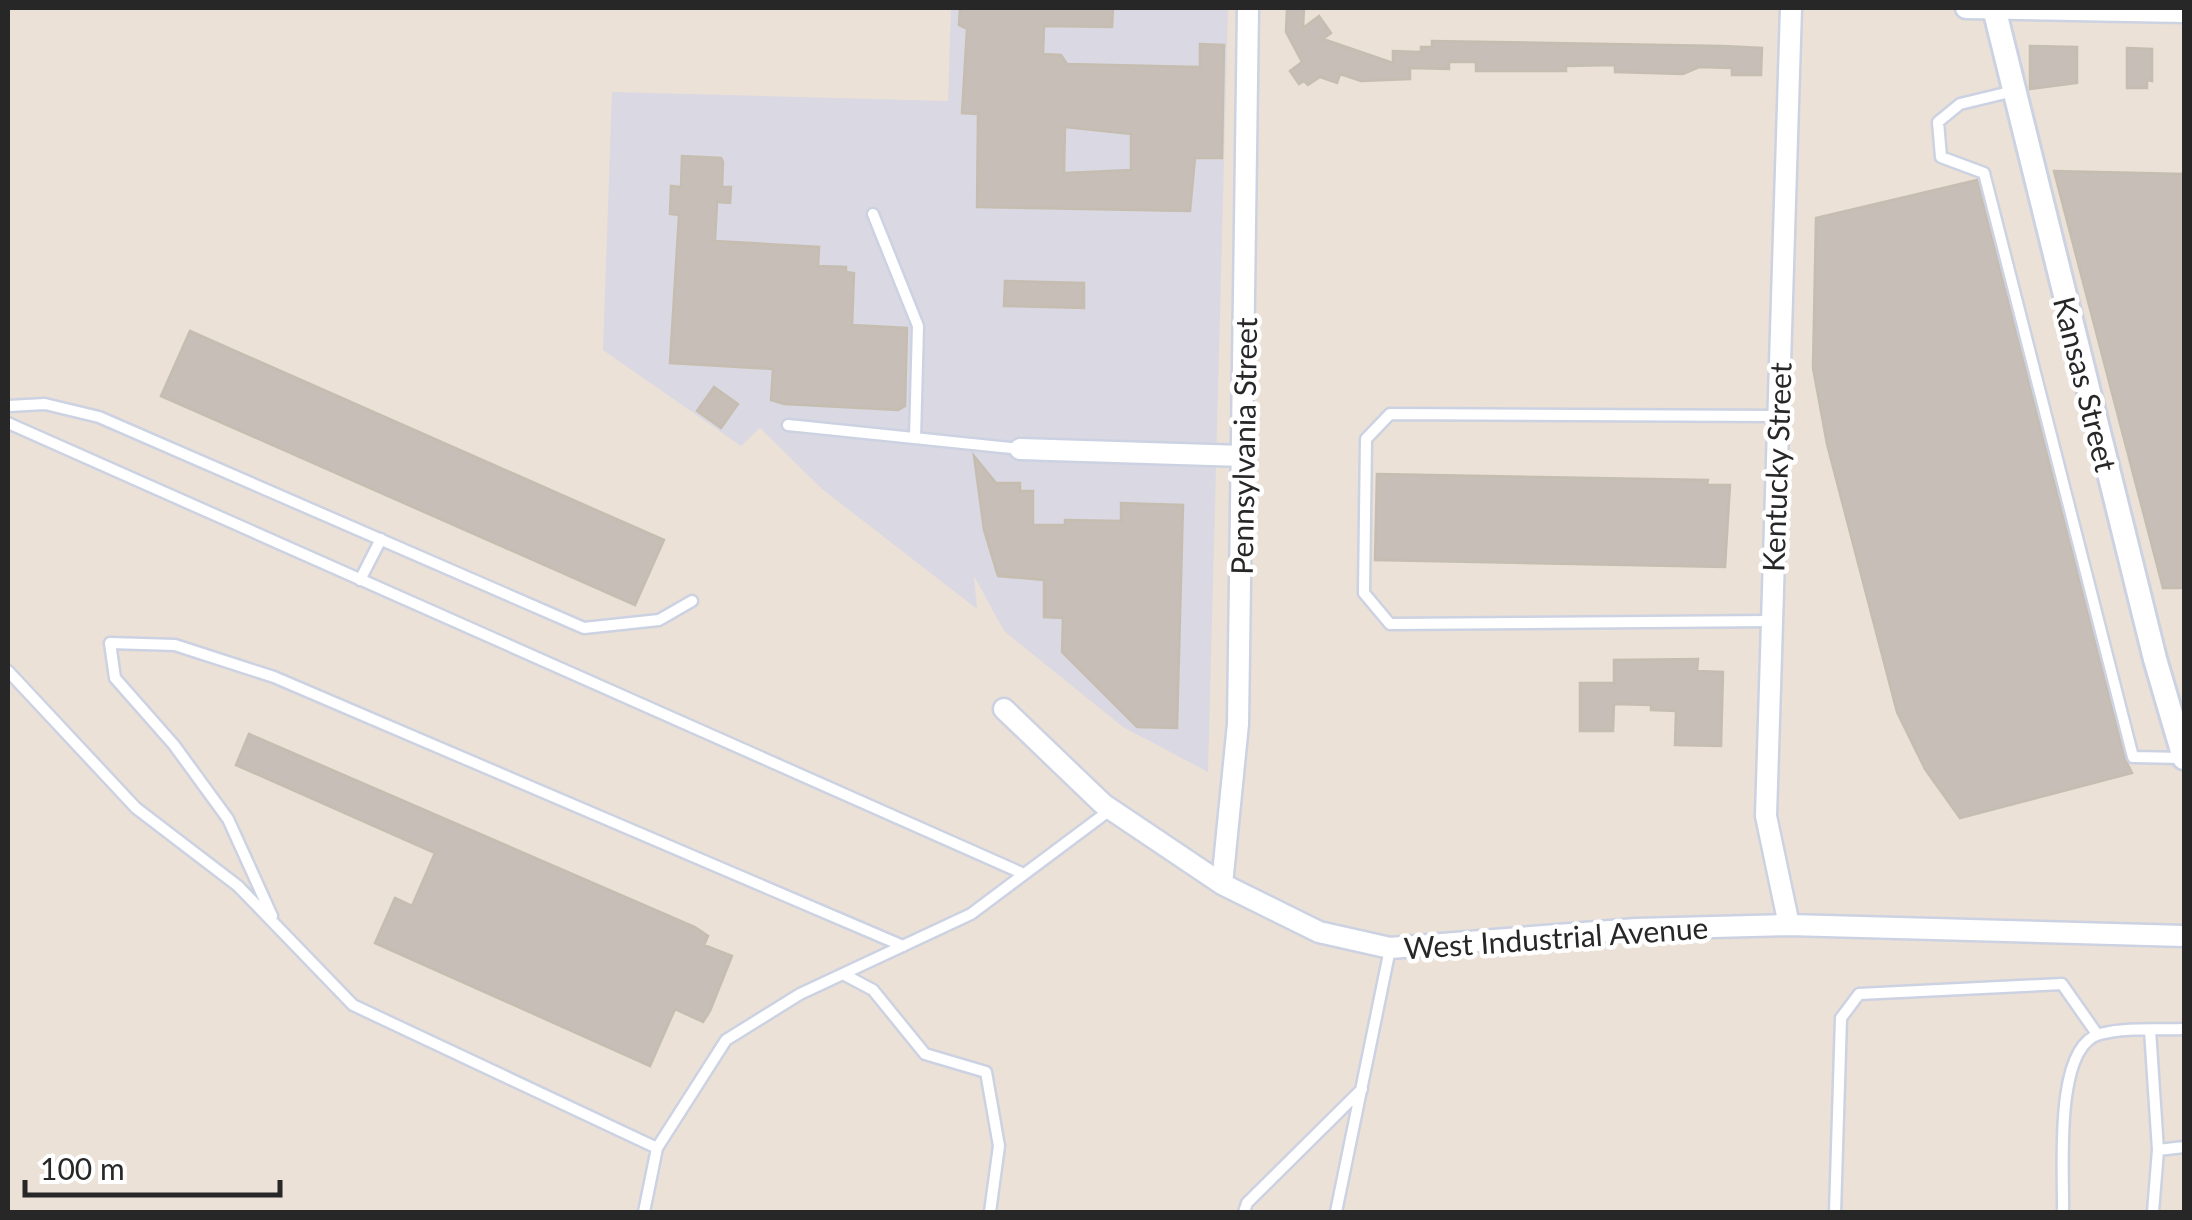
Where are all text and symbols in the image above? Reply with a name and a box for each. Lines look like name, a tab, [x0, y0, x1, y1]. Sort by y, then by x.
street label: Kansas Street	[2047, 293, 2125, 475]
street label: Pennsylvania Street	[1223, 317, 1263, 575]
street label: Kentucky Street	[1754, 361, 1798, 572]
street label: West Industrial Avenue	[1403, 908, 1709, 966]
scale bar	[25, 1135, 280, 1197]
text: 100 m	[40, 1150, 125, 1186]

